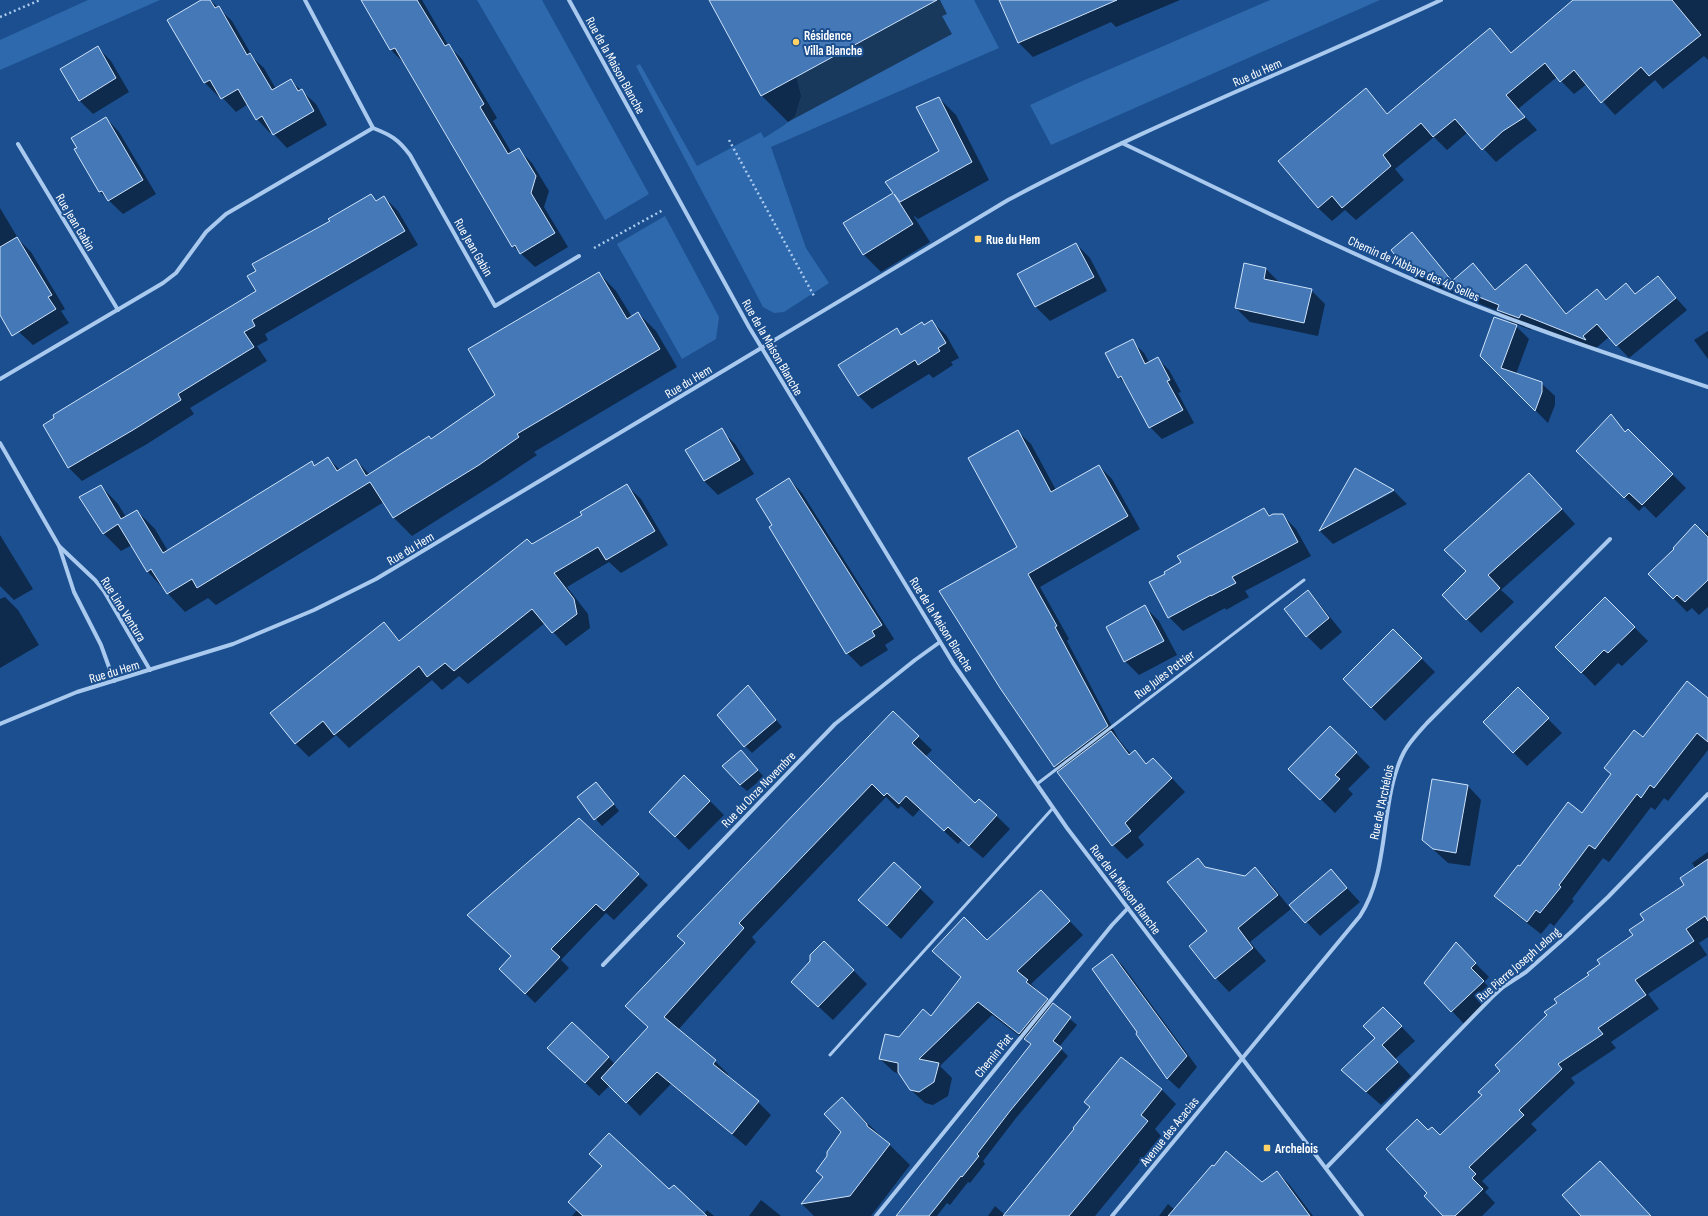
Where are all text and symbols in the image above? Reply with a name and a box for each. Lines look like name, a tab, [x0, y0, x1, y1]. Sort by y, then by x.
street label: Rue de la Maison Blanche	[582, 14, 648, 117]
place label: Résidence Villa Blanche	[804, 28, 863, 59]
marker: Résidence Villa Blanche	[791, 37, 801, 47]
street label: Rue du Hem	[1230, 55, 1284, 91]
street label: Rue Jean Gabin	[52, 191, 99, 254]
street label: Rue Jean Gabin	[450, 216, 496, 279]
place label: Rue du Hem	[986, 232, 1040, 248]
street label: Chemin de l'Abbaye des 40 Selles	[1345, 233, 1482, 305]
marker: Rue du Hem	[973, 234, 983, 244]
street label: Rue de la Maison Blanche	[738, 296, 806, 399]
street label: Rue du Hem	[662, 362, 715, 402]
street label: Rue du Hem	[384, 529, 437, 569]
street label: Rue Lino Ventura	[97, 574, 149, 645]
street label: Rue de la Maison Blanche	[906, 574, 977, 675]
street label: Rue Jules Pottier	[1131, 647, 1198, 703]
street label: Rue du Hem	[87, 657, 141, 687]
street label: Rue du Onze Novembre	[718, 748, 799, 831]
street label: Rue de l'Archélois	[1366, 763, 1398, 841]
street label: Rue de la Maison Blanche	[1086, 841, 1164, 938]
street label: Rue Pierre Joseph Lelong	[1473, 924, 1564, 1006]
street label: Chemin Piat	[971, 1030, 1016, 1081]
street label: Avenue des Acacias	[1136, 1094, 1203, 1170]
place label: Archelois	[1274, 1141, 1318, 1157]
marker: Archelois	[1262, 1143, 1272, 1153]

